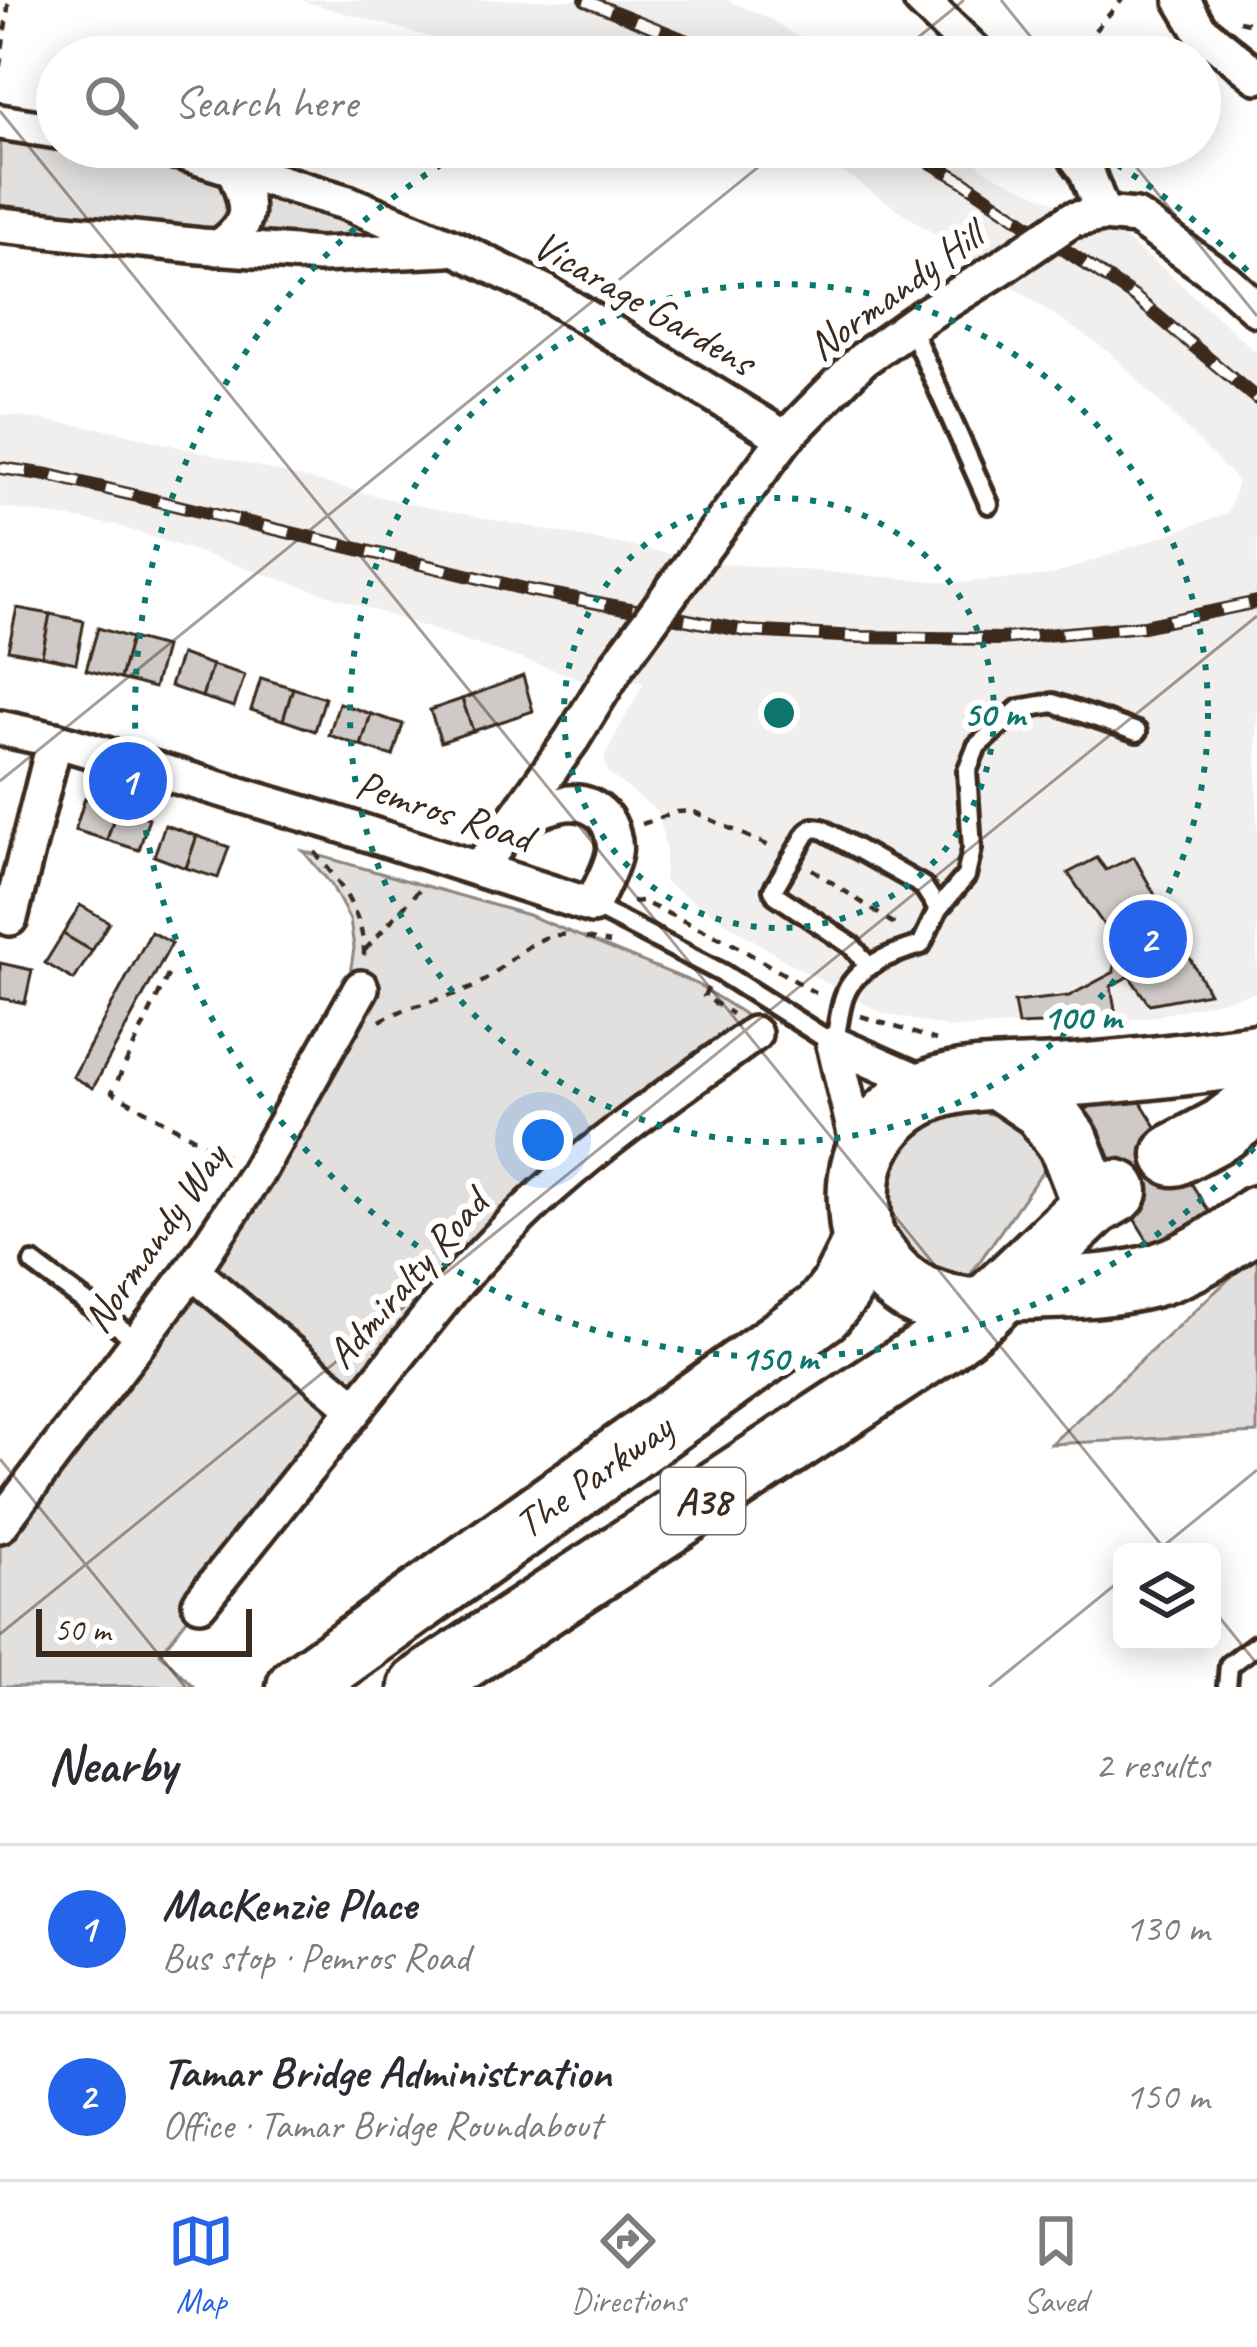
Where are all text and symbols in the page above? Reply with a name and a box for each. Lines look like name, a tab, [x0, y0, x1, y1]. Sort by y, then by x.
search box	[36, 36, 1221, 168]
icon: search	[78, 69, 144, 135]
text: Search here	[174, 74, 357, 131]
street label: Normandy Hill	[797, 206, 998, 372]
street label: Vicarage Gardens	[524, 218, 767, 390]
text: 50 m	[963, 691, 1028, 737]
centre of rings	[758, 692, 800, 734]
pin: 1	[89, 736, 167, 826]
street label: Pemros Road	[349, 758, 545, 866]
pin: 2	[1109, 894, 1187, 984]
text: 100 m	[1043, 994, 1124, 1040]
your location	[513, 1110, 573, 1170]
street label: Normandy Way	[70, 1130, 242, 1343]
street label: Admiralty Road	[315, 1174, 504, 1380]
text: 150 m	[740, 1335, 821, 1381]
street label: The Parkway	[504, 1400, 685, 1550]
road number: A38	[661, 1468, 745, 1534]
map controls	[1113, 1543, 1221, 1651]
button: layers	[1113, 1543, 1221, 1651]
scale bar	[36, 1603, 252, 1656]
text: 50 m	[54, 1609, 110, 1651]
text: Nearby	[48, 1733, 176, 1797]
text: 2 results	[1095, 1741, 1209, 1790]
text: MacKenzie Place	[162, 1876, 416, 1933]
text: 1	[78, 1904, 96, 1953]
text: 130 m	[1125, 1904, 1209, 1953]
text: Bus stop · Pemros Road	[162, 1933, 469, 1982]
text: Tamar Bridge Administration	[162, 2044, 611, 2101]
text: 2	[78, 2072, 96, 2121]
text: 150 m	[1125, 2072, 1209, 2121]
text: Office · Tamar Bridge Roundabout	[162, 2101, 601, 2150]
tab: Map	[168, 2208, 234, 2322]
tab: Directions	[571, 2208, 686, 2322]
tab: Saved	[1023, 2208, 1089, 2322]

